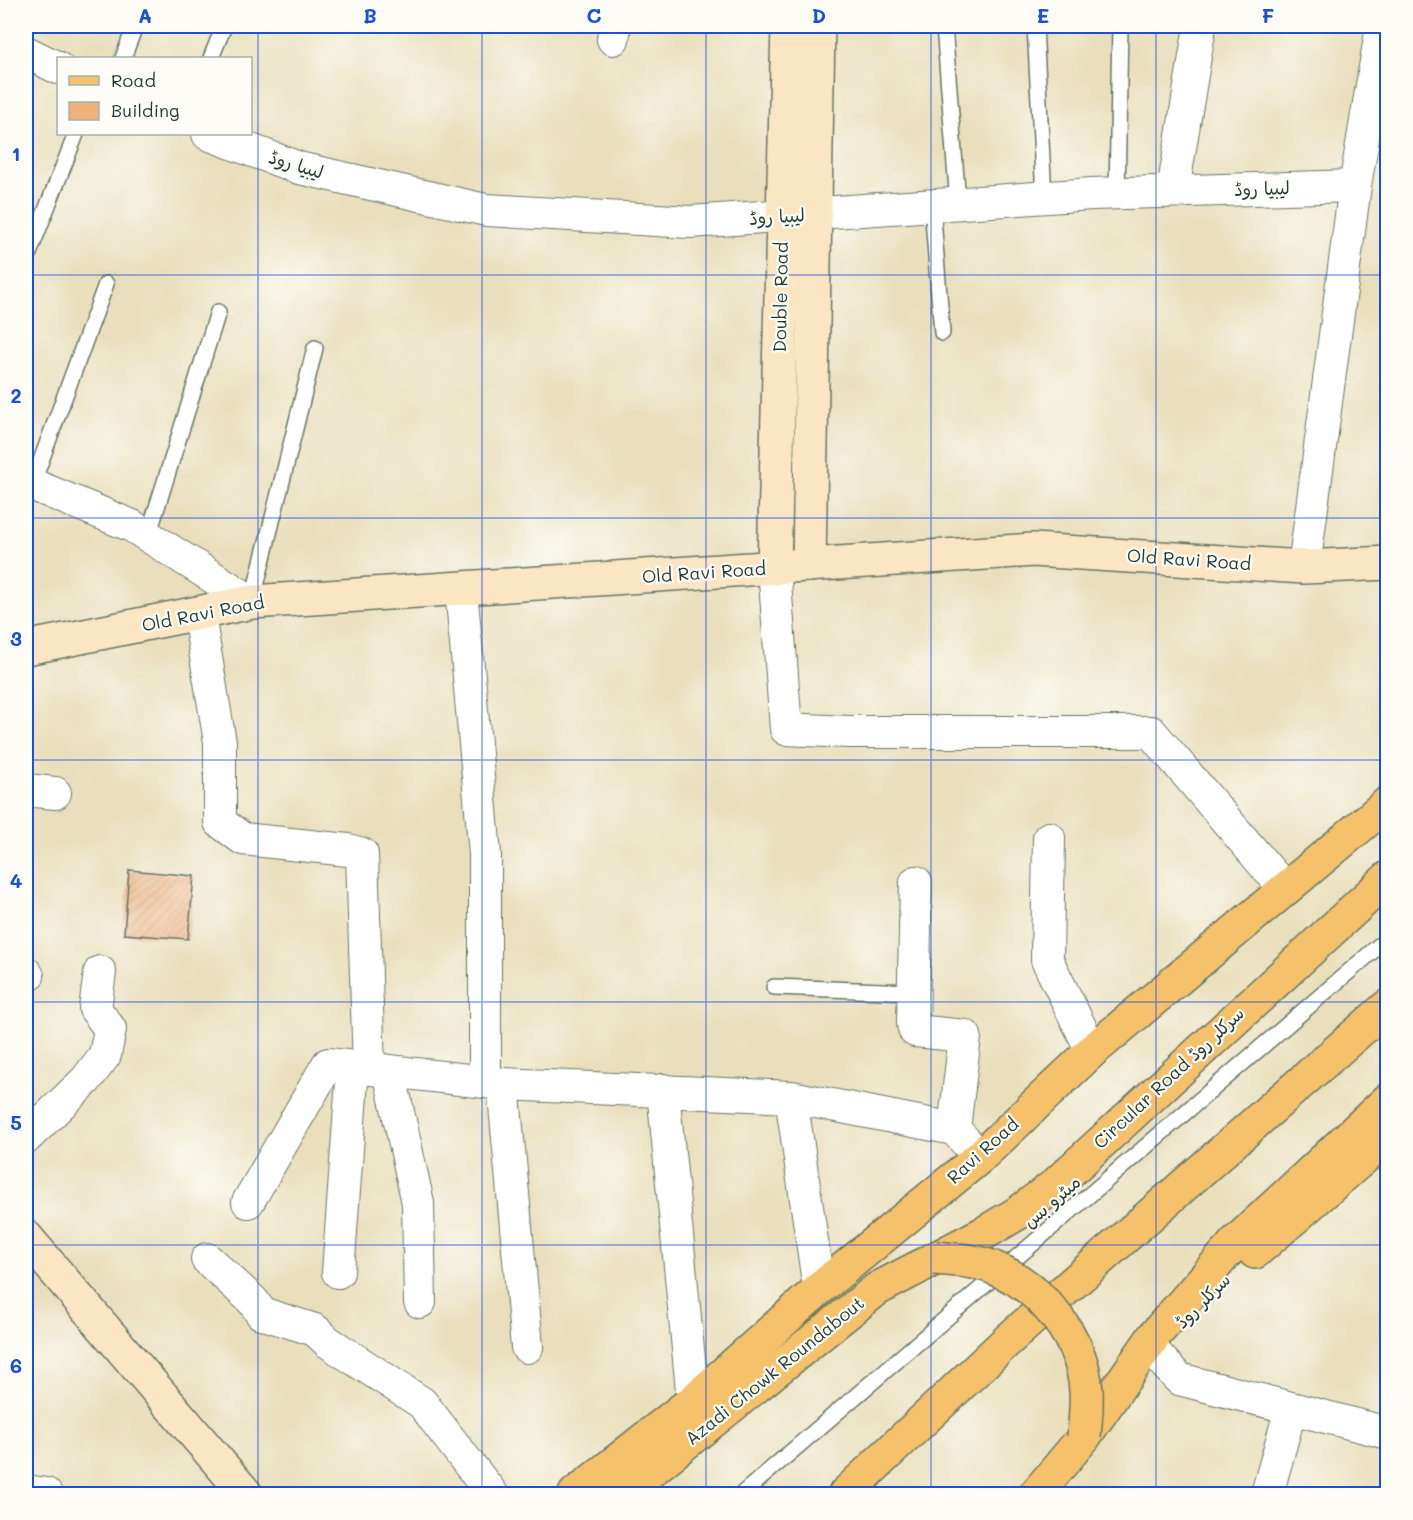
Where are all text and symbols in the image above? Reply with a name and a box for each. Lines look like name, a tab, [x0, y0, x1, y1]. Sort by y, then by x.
text: A	[138, 2, 152, 28]
text: B	[363, 2, 377, 28]
text: C	[587, 2, 602, 28]
text: D	[812, 2, 826, 28]
text: E	[1037, 2, 1049, 28]
text: F	[1262, 2, 1275, 28]
legend	[57, 57, 252, 135]
text: Road	[111, 68, 156, 92]
text: Building	[111, 98, 179, 122]
text: 1	[12, 140, 20, 166]
street label: لیبیا روڈ	[266, 144, 326, 184]
street label: لیبیا روڈ	[1234, 175, 1290, 201]
street label: لیبیا روڈ	[748, 202, 806, 230]
street label: Double Road	[767, 241, 793, 352]
text: 2	[10, 382, 22, 408]
street label: Old Ravi Road	[1126, 543, 1252, 575]
street label: Old Ravi Road	[641, 556, 767, 588]
street label: Old Ravi Road	[139, 589, 266, 637]
text: 3	[10, 625, 22, 651]
text: 4	[10, 867, 23, 893]
street label: Circular Road سرکلر روڈ	[1088, 1001, 1249, 1154]
text: 5	[10, 1109, 22, 1135]
street label: Ravi Road	[941, 1112, 1023, 1189]
street label: میٹرو بس	[1018, 1170, 1085, 1233]
street label: سرکلر روڈ	[1169, 1267, 1235, 1333]
street label: Azadi Chowk Roundabout	[680, 1290, 869, 1450]
text: 6	[10, 1352, 22, 1378]

